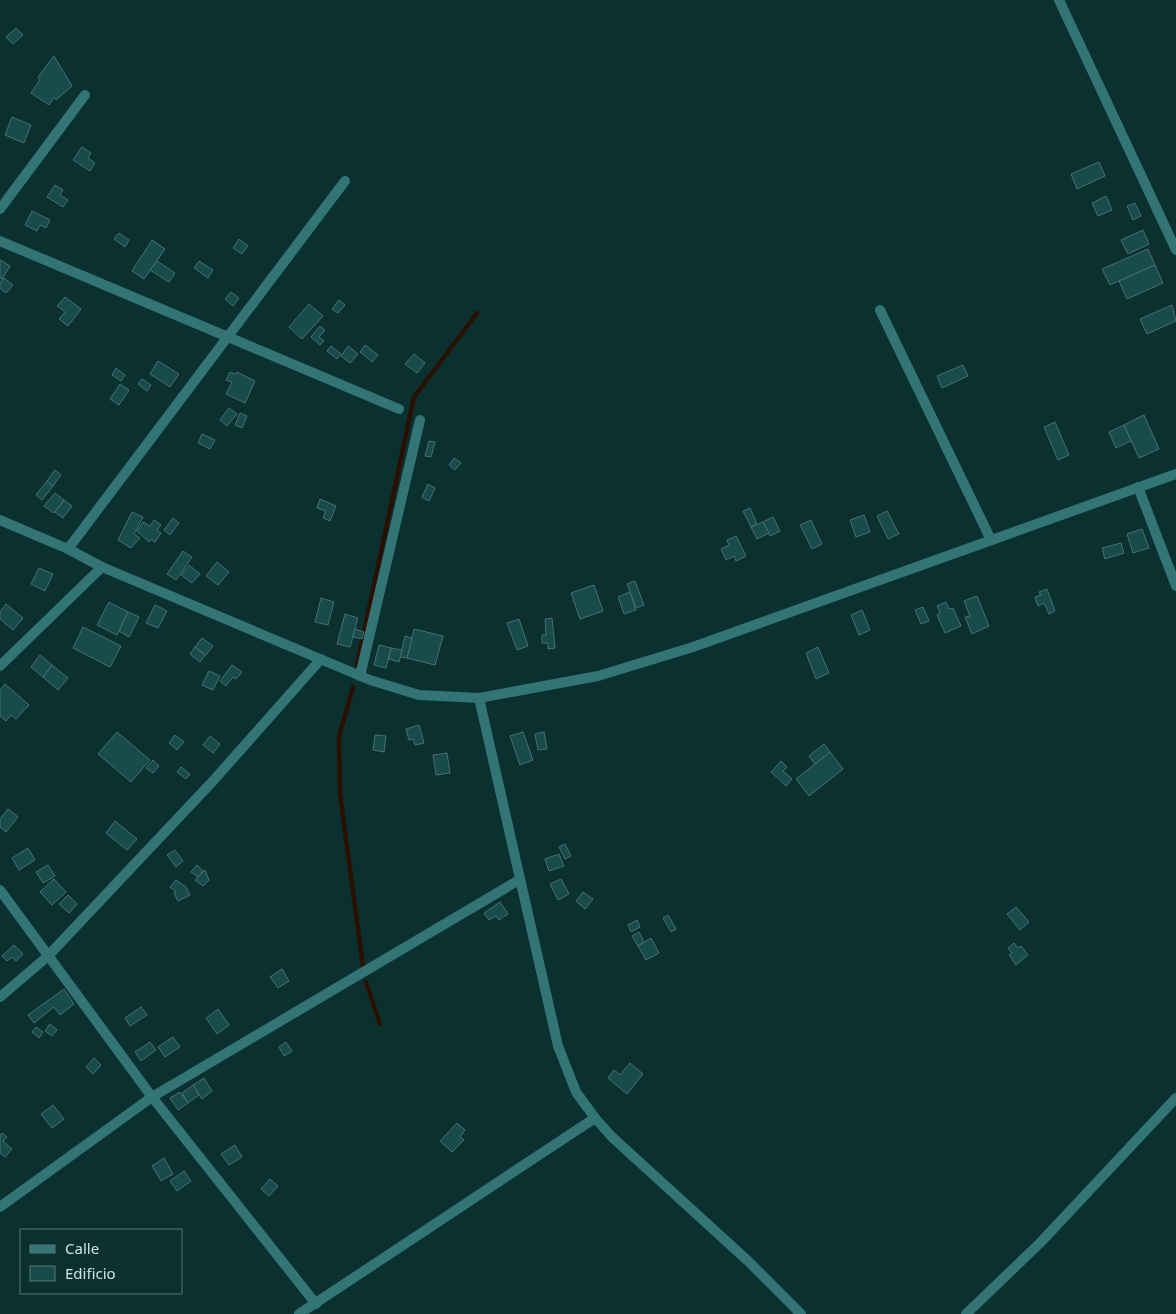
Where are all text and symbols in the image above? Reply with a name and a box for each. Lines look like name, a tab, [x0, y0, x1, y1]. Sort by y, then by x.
legend	[20, 1229, 182, 1294]
text: Calle	[65, 1238, 99, 1258]
text: Edificio	[65, 1263, 116, 1283]

